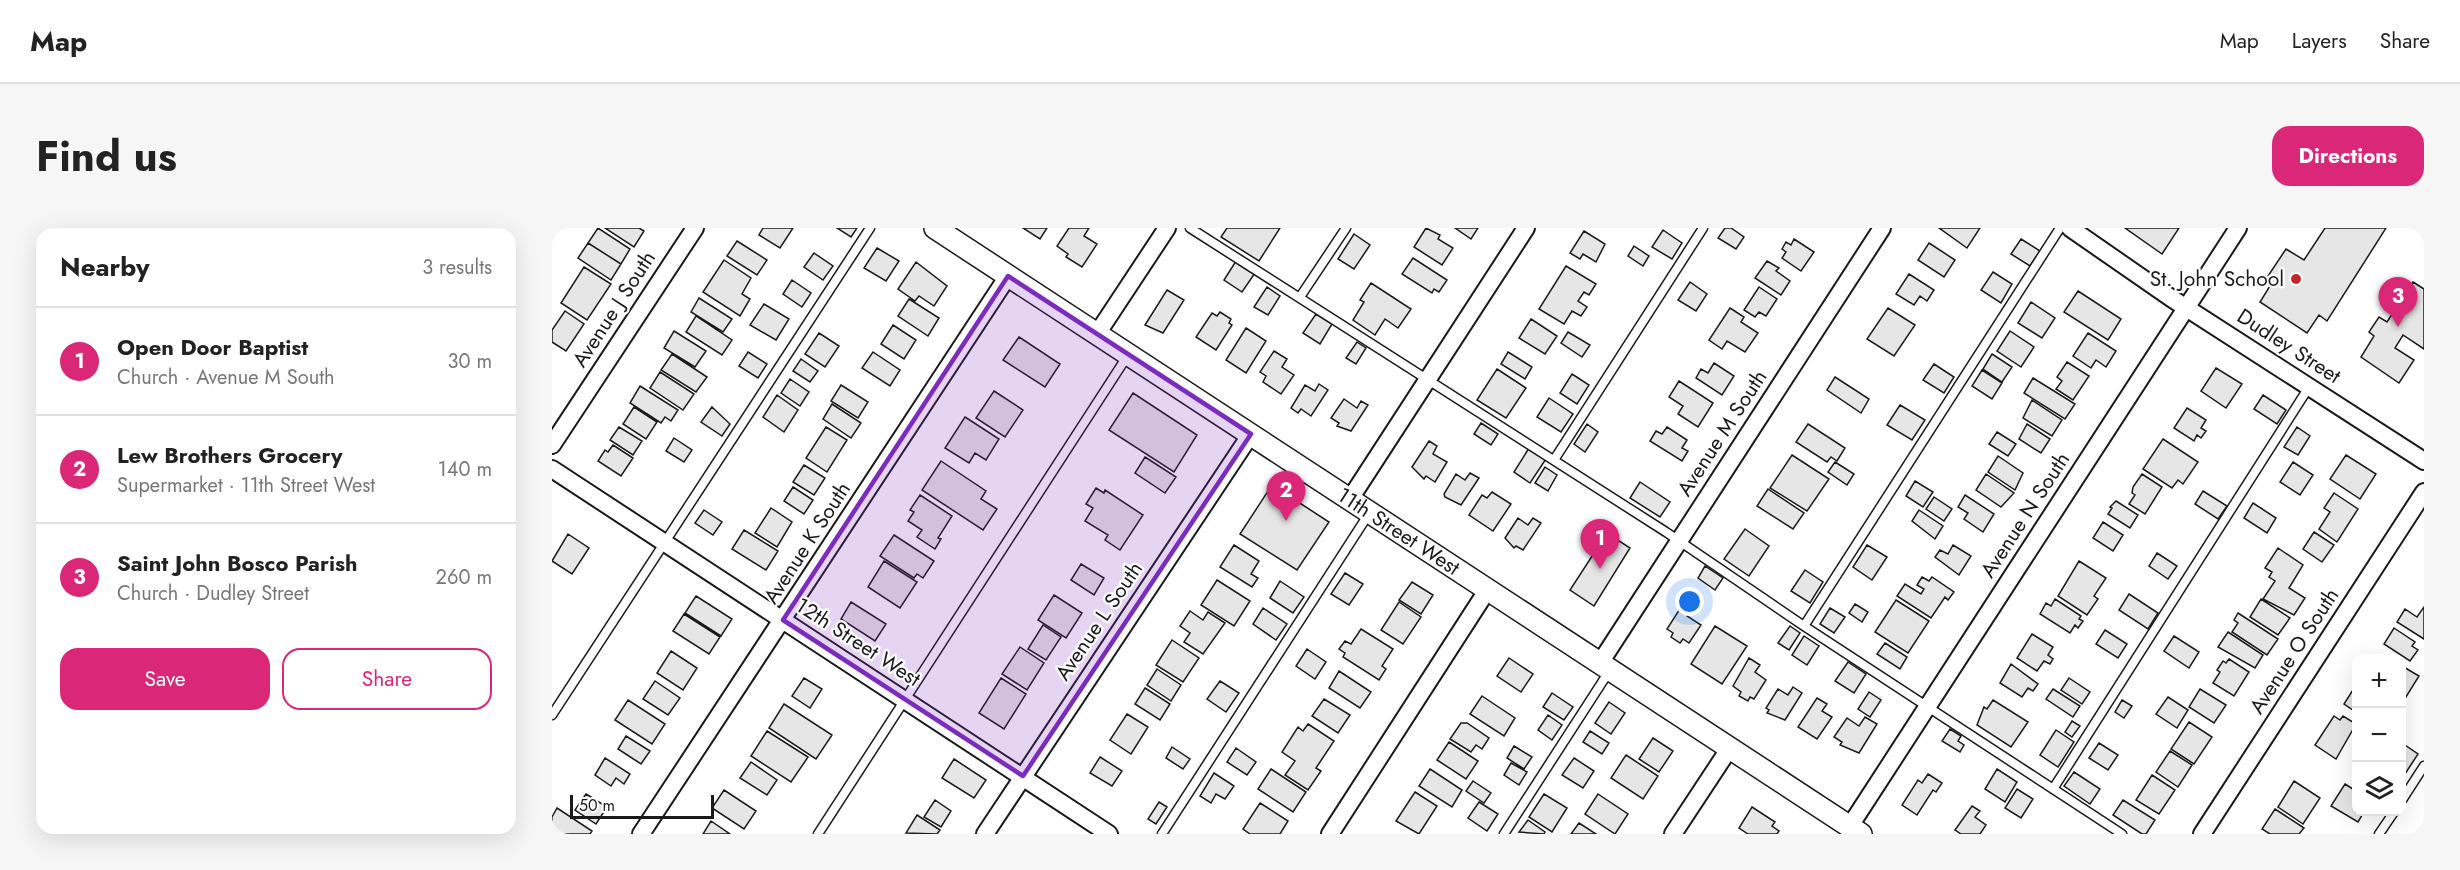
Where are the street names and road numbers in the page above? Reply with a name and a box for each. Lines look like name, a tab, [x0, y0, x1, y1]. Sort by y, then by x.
street label: Avenue J South	[565, 245, 663, 373]
street label: Dudley Street	[2231, 301, 2347, 391]
street label: Avenue M South	[1670, 364, 1774, 502]
street label: Avenue N South	[1973, 446, 2077, 584]
street label: Avenue K South	[756, 476, 858, 610]
street label: 11th Street West	[1331, 480, 1466, 583]
street label: Avenue L South	[1048, 556, 1150, 686]
street label: Avenue O South	[2242, 582, 2346, 720]
street label: 12th Street West	[790, 590, 926, 694]

